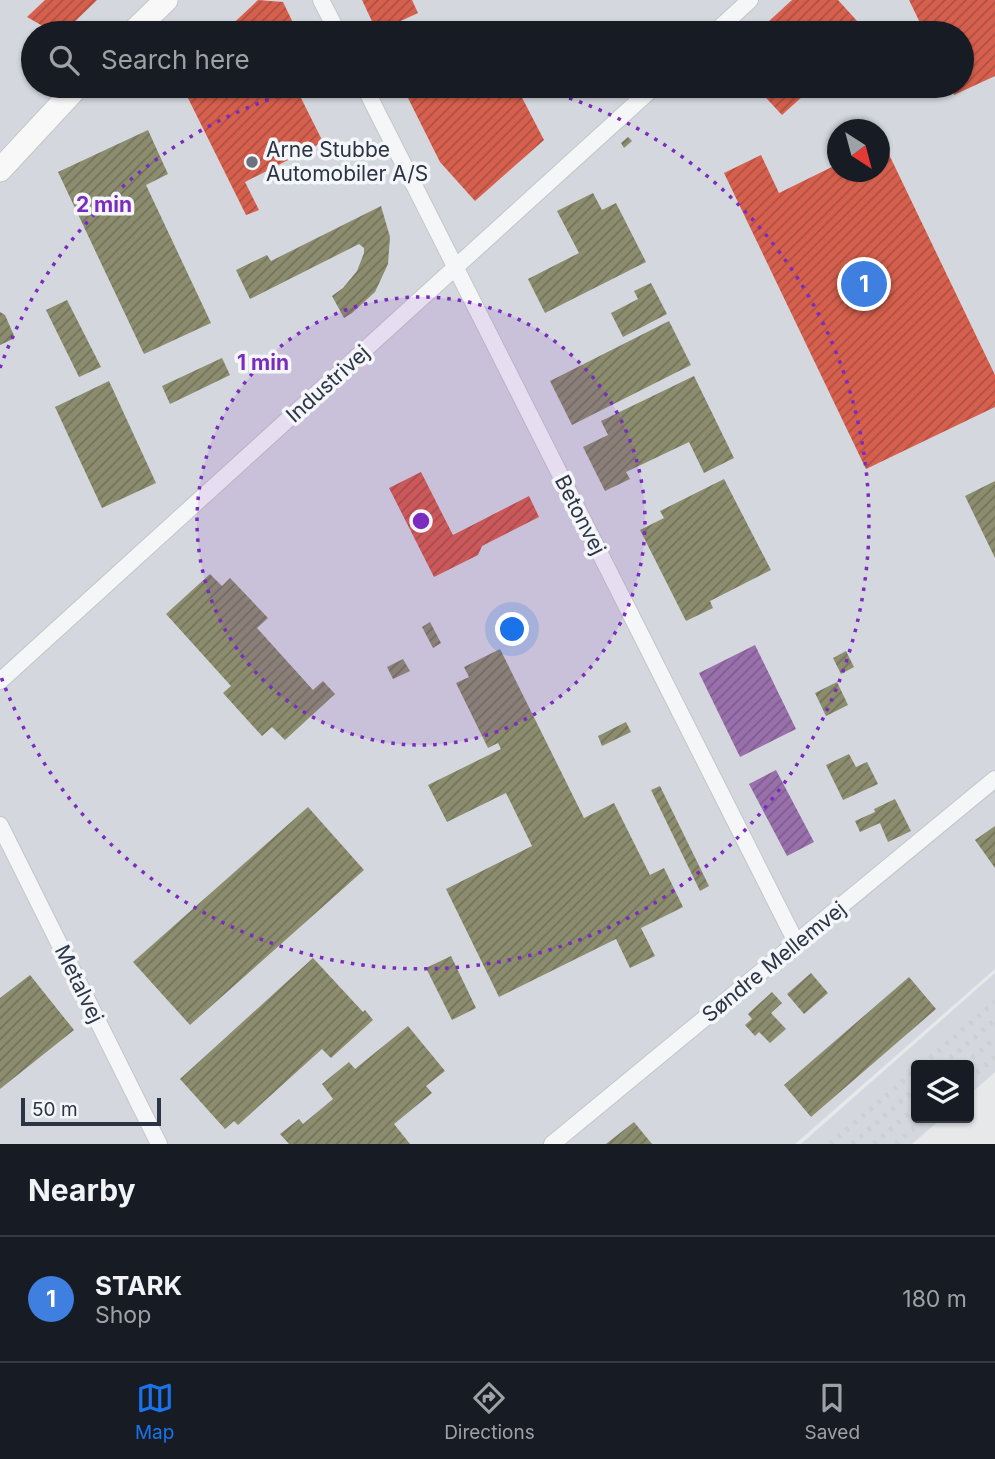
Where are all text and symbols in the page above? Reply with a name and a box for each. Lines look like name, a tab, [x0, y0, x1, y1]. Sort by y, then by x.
search box	[21, 21, 974, 98]
icon: search	[45, 41, 83, 79]
text: Search here	[101, 44, 250, 75]
north arrow	[827, 119, 890, 182]
place label: Arne Stubbe Automobiler A/S	[266, 137, 428, 186]
marker: Arne Stubbe Automobiler A/S	[244, 154, 260, 170]
text: 2 min	[76, 192, 132, 217]
pin: 1	[841, 258, 887, 310]
street label: Industrivej	[281, 340, 374, 427]
text: 1 min	[237, 350, 289, 375]
street label: Betonvej	[550, 471, 611, 559]
centre of rings	[409, 509, 433, 533]
your location	[495, 612, 529, 646]
street label: Søndre Mellemvej	[697, 896, 851, 1027]
street label: Metalvej	[50, 941, 109, 1027]
map controls	[911, 1060, 974, 1123]
button: layers	[911, 1060, 974, 1123]
scale bar	[21, 1095, 161, 1127]
text: 50 m	[32, 1098, 78, 1121]
text: Nearby	[28, 1172, 136, 1208]
text: STARK	[95, 1270, 182, 1301]
text: 1	[46, 1285, 56, 1313]
text: 180 m	[902, 1285, 967, 1313]
text: Shop	[95, 1301, 151, 1329]
tab: Map	[135, 1379, 174, 1444]
tab: Directions	[444, 1379, 535, 1444]
tab: Saved	[804, 1379, 860, 1444]

